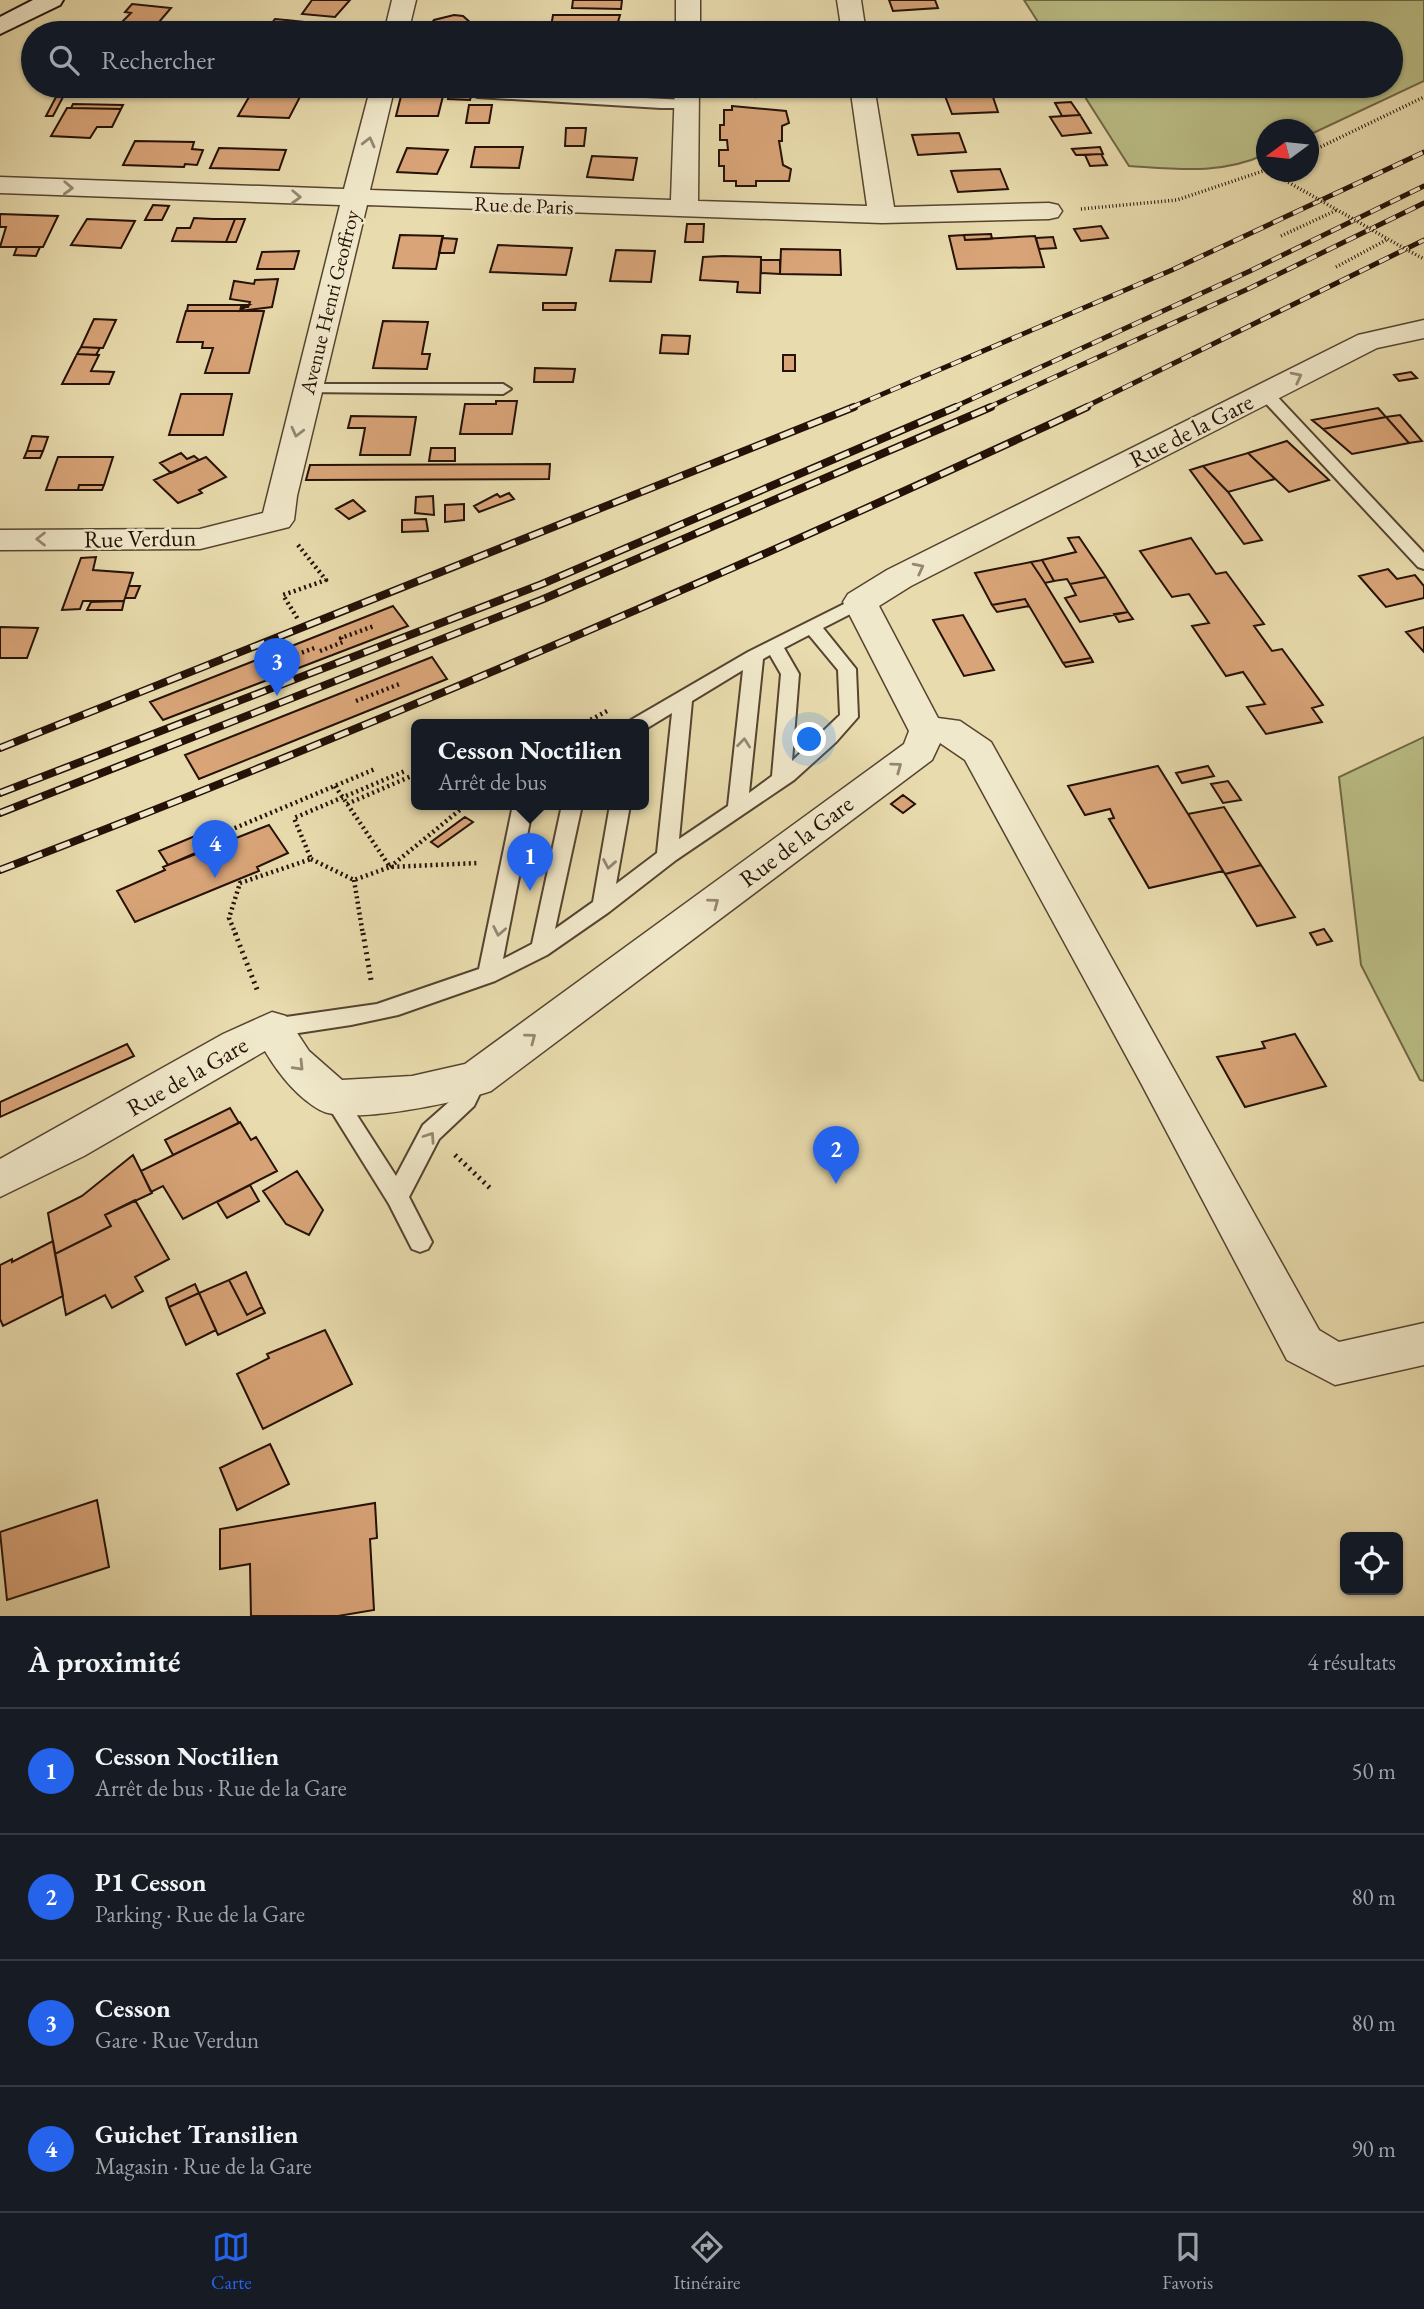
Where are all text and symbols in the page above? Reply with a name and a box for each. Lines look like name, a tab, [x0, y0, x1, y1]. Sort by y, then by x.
search box	[21, 21, 1403, 98]
icon: search	[45, 41, 83, 79]
text: Rechercher	[101, 43, 215, 77]
north arrow	[1256, 119, 1319, 182]
one-way arrow	[361, 137, 375, 149]
one-way arrow	[63, 181, 74, 196]
one-way arrow	[290, 190, 301, 205]
street label: Rue de Paris	[474, 190, 574, 220]
street label: Avenue Henri Geoffroy	[293, 206, 365, 398]
one-way arrow	[1290, 371, 1302, 385]
street label: Rue de la Gare	[1124, 386, 1258, 474]
one-way arrow	[291, 426, 305, 438]
street label: Rue Verdun	[83, 522, 197, 554]
one-way arrow	[35, 531, 46, 547]
one-way arrow	[912, 562, 924, 576]
pin: 3	[254, 638, 300, 696]
popup	[411, 719, 649, 810]
your location	[792, 722, 826, 756]
text: Cesson Noctilien	[438, 733, 622, 767]
one-way arrow	[736, 737, 751, 748]
one-way arrow	[889, 763, 902, 775]
text: Arrêt de bus	[438, 767, 547, 797]
street label: Rue de la Gare	[733, 788, 859, 894]
pin: 4	[192, 820, 238, 878]
pin: 1	[507, 833, 553, 891]
one-way arrow	[603, 858, 618, 870]
one-way arrow	[706, 898, 719, 911]
one-way arrow	[492, 925, 507, 937]
street label: Rue de la Gare	[121, 1029, 253, 1123]
one-way arrow	[523, 1034, 536, 1046]
one-way arrow	[291, 1058, 304, 1071]
pin: 2	[813, 1126, 859, 1184]
one-way arrow	[422, 1132, 434, 1145]
map controls	[1340, 1532, 1403, 1595]
button: locate	[1340, 1532, 1403, 1595]
text: À proximité	[28, 1642, 180, 1681]
text: 4 résultats	[1308, 1647, 1396, 1677]
text: Cesson Noctilien	[95, 1739, 279, 1773]
text: 1	[45, 1756, 57, 1786]
text: 50 m	[1351, 1756, 1396, 1786]
text: Arrêt de bus · Rue de la Gare	[95, 1773, 347, 1803]
text: P1 Cesson	[95, 1865, 207, 1899]
text: 2	[45, 1882, 57, 1912]
text: 80 m	[1351, 1882, 1396, 1912]
text: Parking · Rue de la Gare	[95, 1899, 305, 1929]
text: Cesson	[95, 1991, 171, 2025]
text: 3	[45, 2008, 57, 2038]
text: 80 m	[1351, 2008, 1396, 2038]
text: Gare · Rue Verdun	[95, 2025, 259, 2055]
text: Guichet Transilien	[95, 2117, 299, 2151]
text: 4	[45, 2134, 57, 2164]
text: 90 m	[1351, 2134, 1396, 2164]
text: Magasin · Rue de la Gare	[95, 2151, 312, 2181]
tab: Carte	[211, 2228, 252, 2295]
tab: Itinéraire	[674, 2228, 740, 2295]
tab: Favoris	[1162, 2228, 1213, 2295]

